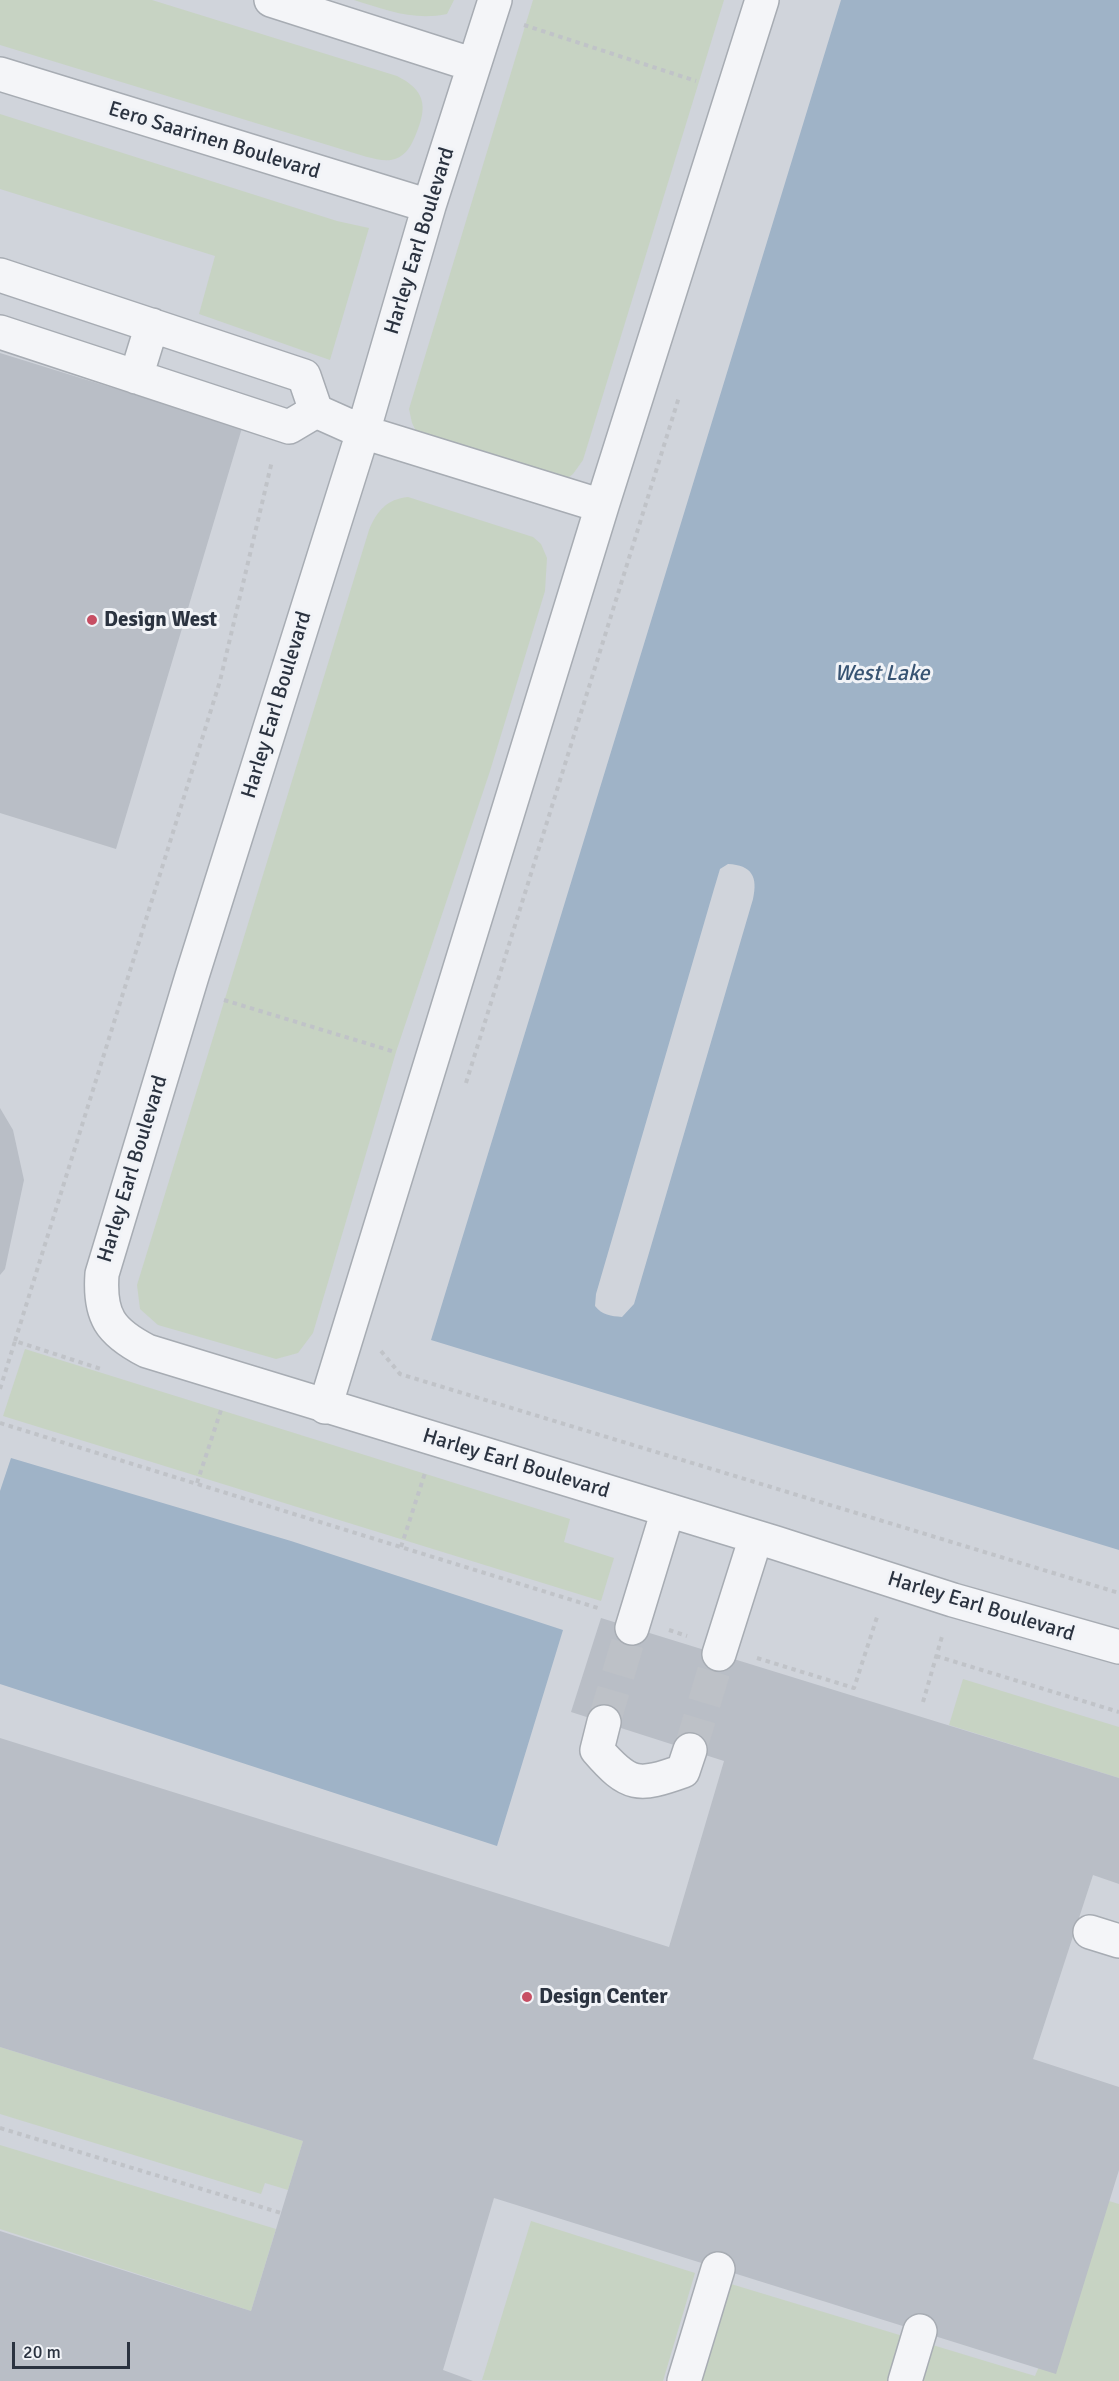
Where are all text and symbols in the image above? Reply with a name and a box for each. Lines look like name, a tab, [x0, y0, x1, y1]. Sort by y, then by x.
street label: Eero Saarinen Boulevard	[105, 97, 323, 185]
street label: Harley Earl Boulevard	[380, 144, 460, 338]
place label: Design West	[104, 607, 217, 633]
street label: Harley Earl Boulevard	[237, 608, 317, 802]
marker: Design West	[85, 613, 99, 627]
water label: West Lake	[834, 661, 930, 687]
street label: Harley Earl Boulevard	[93, 1072, 173, 1266]
street label: Harley Earl Boulevard	[419, 1424, 613, 1504]
street label: Harley Earl Boulevard	[884, 1567, 1078, 1647]
place label: Design Center	[539, 1984, 668, 2010]
marker: Design Center	[520, 1990, 534, 2004]
scale bar	[15, 2330, 134, 2368]
text: 20 m	[23, 2341, 61, 2363]

